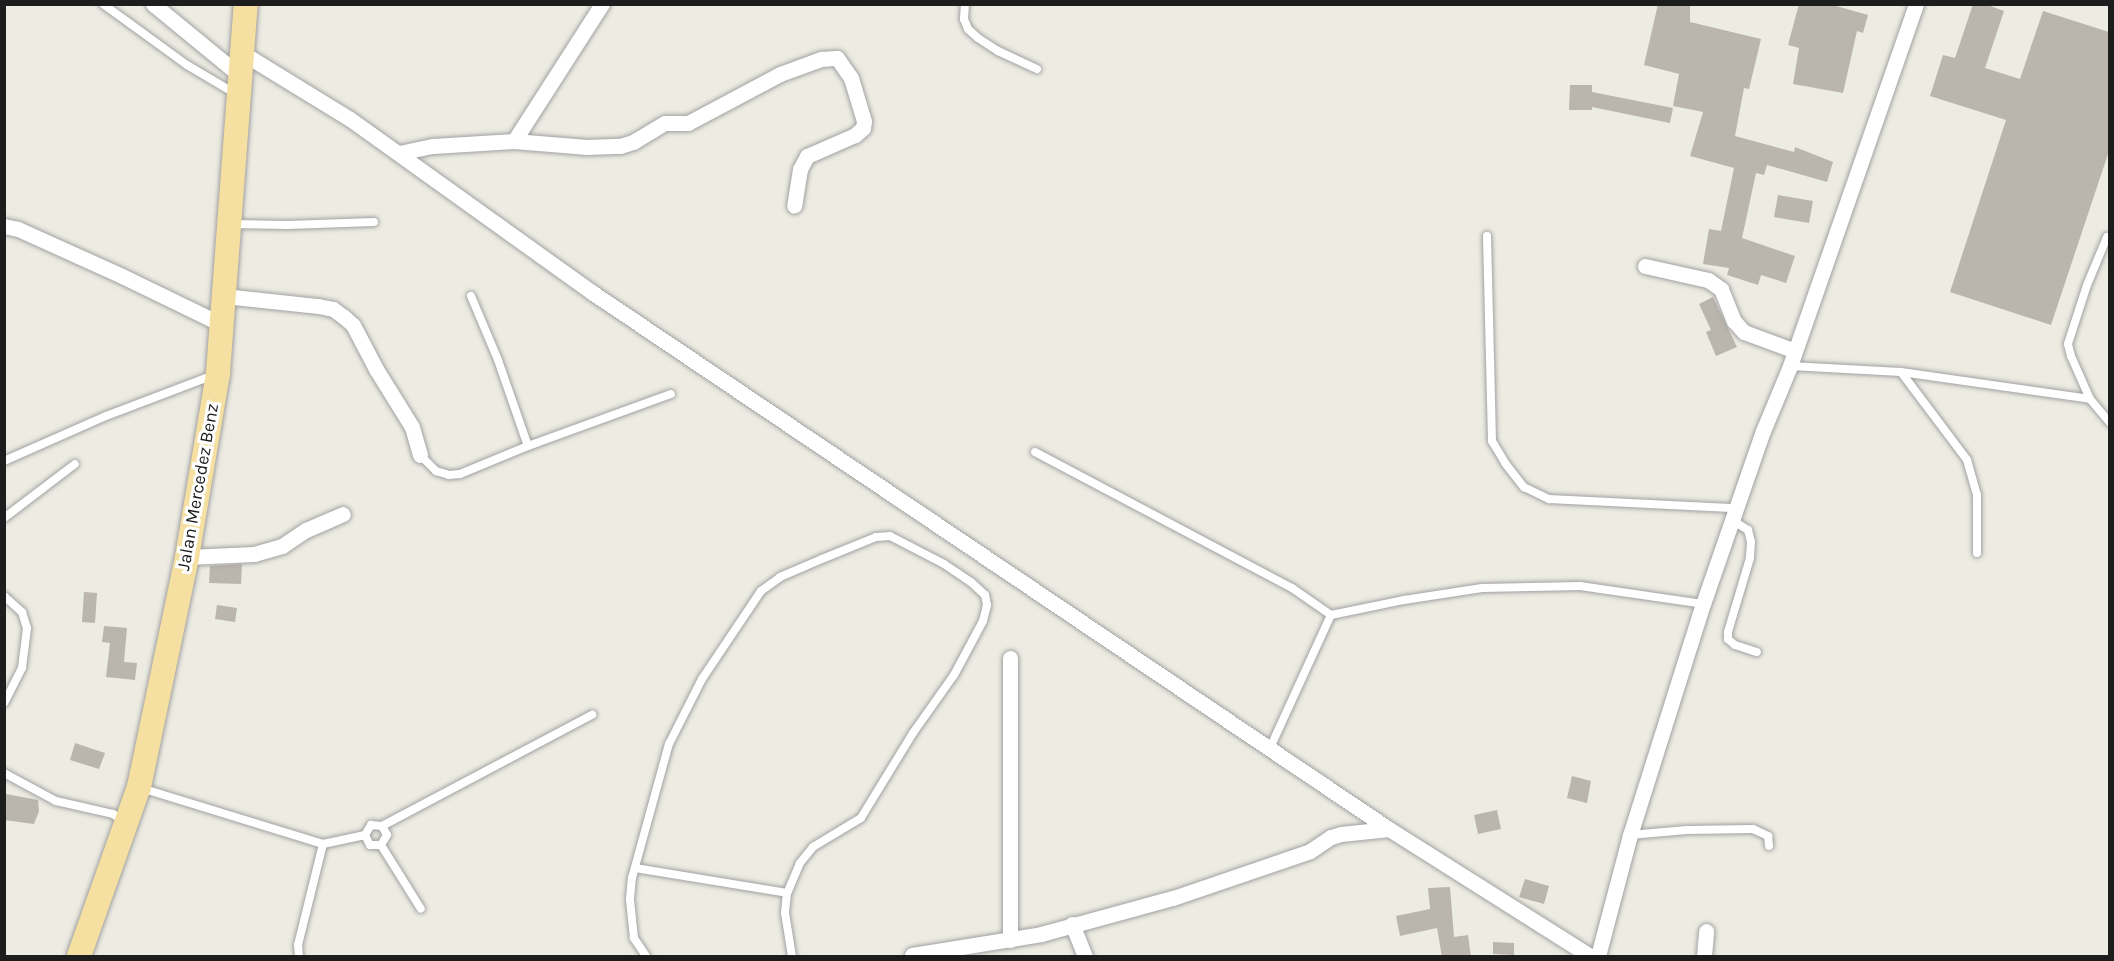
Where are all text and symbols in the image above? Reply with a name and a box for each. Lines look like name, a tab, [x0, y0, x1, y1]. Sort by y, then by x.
street label: Jalan Mercedez Benz	[173, 402, 223, 572]

